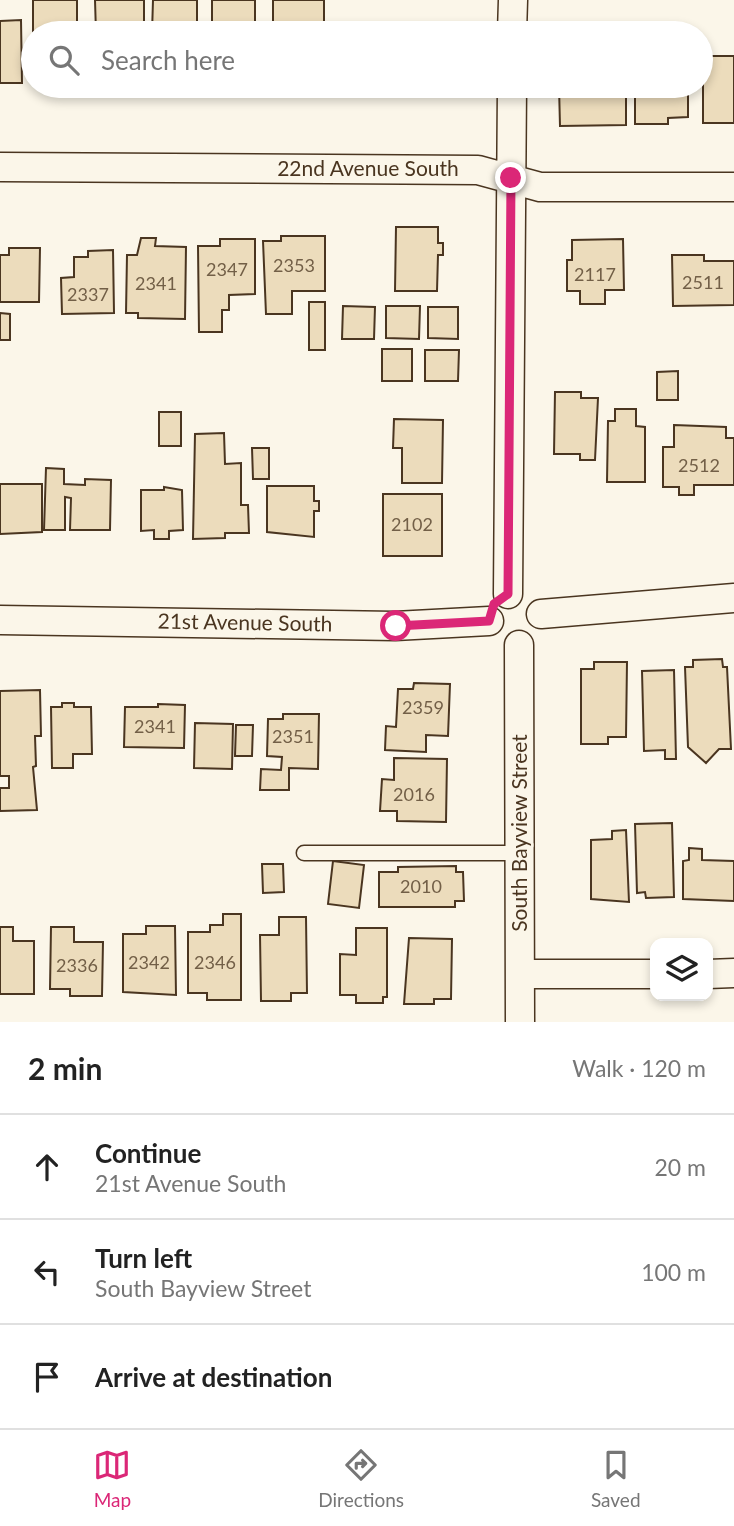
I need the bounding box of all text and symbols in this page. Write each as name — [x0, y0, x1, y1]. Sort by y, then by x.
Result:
search box — [21, 21, 713, 98]
icon: search — [45, 41, 83, 79]
text: Search here — [101, 44, 235, 76]
street label: 22nd Avenue South — [277, 155, 459, 180]
route end — [495, 162, 526, 193]
house number: 2353 — [273, 254, 315, 276]
house number: 2347 — [206, 258, 248, 280]
house number: 2117 — [574, 263, 616, 285]
house number: 2511 — [682, 271, 724, 293]
house number: 2341 — [135, 272, 177, 294]
house number: 2337 — [67, 283, 109, 305]
house number: 2512 — [678, 454, 720, 476]
house number: 2102 — [391, 513, 433, 535]
street label: 21st Avenue South — [157, 607, 333, 636]
route start — [380, 610, 411, 641]
house number: 2359 — [402, 696, 444, 718]
house number: 2341 — [134, 715, 176, 737]
house number: 2351 — [272, 725, 314, 747]
street label: South Bayview Street — [506, 734, 531, 932]
house number: 2016 — [393, 783, 435, 805]
house number: 2010 — [400, 875, 442, 897]
map controls — [650, 938, 713, 1001]
button: layers — [650, 938, 713, 1001]
house number: 2342 — [128, 951, 170, 973]
house number: 2346 — [194, 951, 236, 973]
house number: 2336 — [56, 954, 98, 976]
text: 2 min — [28, 1050, 102, 1086]
text: Walk · 120 m — [572, 1054, 706, 1082]
text: Continue — [95, 1137, 201, 1169]
icon: ahead — [28, 1148, 66, 1186]
text: 20 m — [655, 1153, 706, 1181]
text: 21st Avenue South — [95, 1169, 286, 1197]
text: Turn left — [95, 1242, 192, 1274]
icon: left — [28, 1253, 66, 1291]
text: 100 m — [641, 1258, 706, 1286]
text: South Bayview Street — [95, 1274, 311, 1302]
icon: arrive — [28, 1358, 66, 1396]
text: Arrive at destination — [95, 1361, 332, 1393]
tab: Map — [93, 1446, 131, 1511]
tab: Directions — [318, 1446, 404, 1511]
tab: Saved — [591, 1446, 641, 1511]

